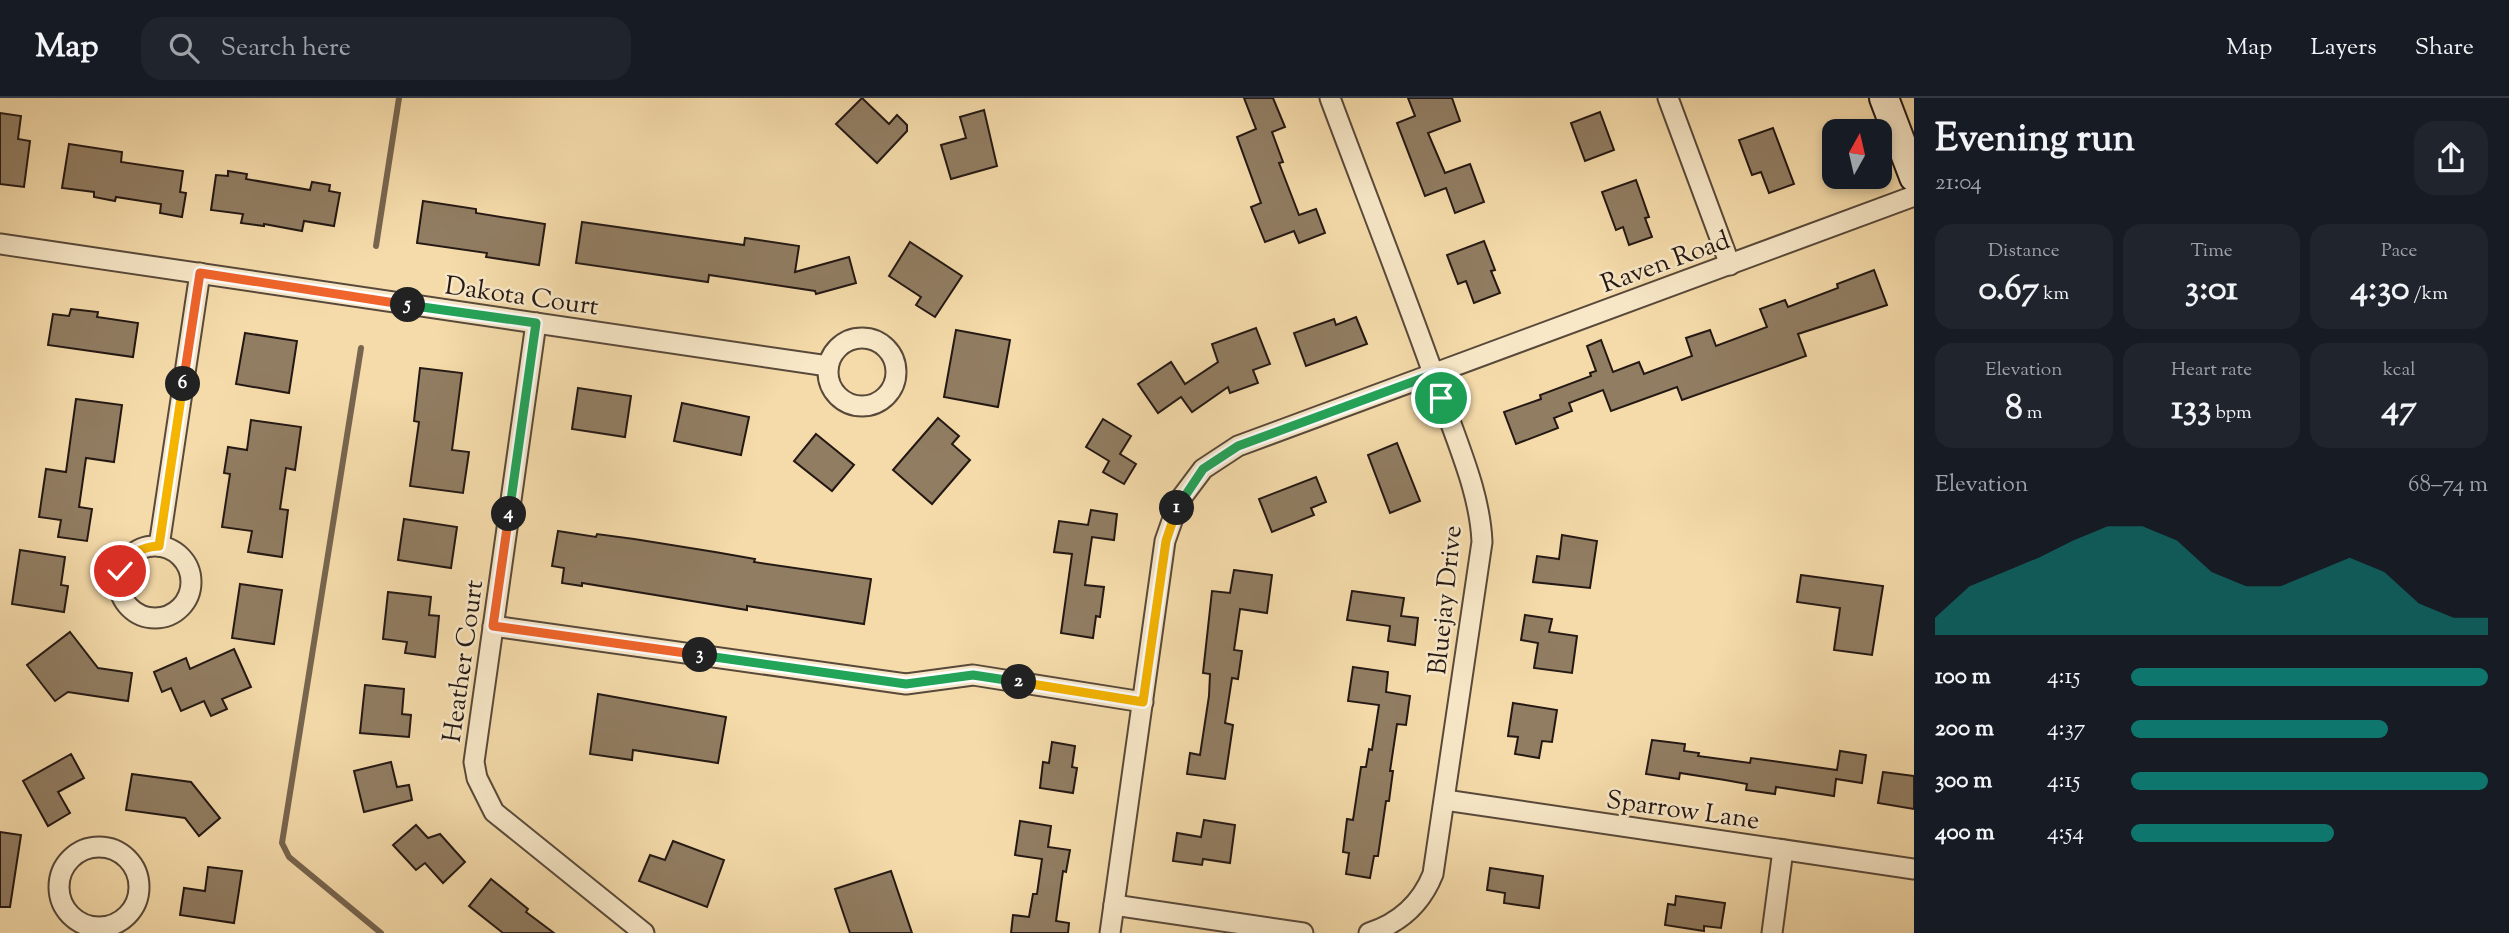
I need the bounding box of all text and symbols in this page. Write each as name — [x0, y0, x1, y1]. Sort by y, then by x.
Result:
search box — [141, 17, 631, 80]
text: Map — [35, 24, 99, 72]
icon: search — [165, 29, 203, 67]
text: Search here — [221, 30, 351, 67]
text: Map — [2226, 31, 2272, 65]
text: Layers — [2310, 31, 2377, 65]
text: Share — [2415, 31, 2474, 65]
text: Evening run — [1935, 114, 2135, 168]
north arrow — [1822, 119, 1892, 189]
map controls — [1822, 119, 1892, 189]
button: share — [2414, 121, 2488, 195]
text: 21:04 — [1935, 167, 1982, 200]
street label: Raven Road — [1596, 223, 1736, 304]
text: Distance — [1988, 238, 2060, 265]
text: Time — [2190, 238, 2233, 265]
text: Pace — [2381, 238, 2417, 265]
text: 0.67 — [1978, 265, 2039, 316]
text: 3:01 — [2185, 265, 2238, 316]
text: 4:30 — [2350, 265, 2410, 316]
street label: Dakota Court — [442, 268, 601, 327]
text: km — [2039, 281, 2069, 308]
text: /km — [2410, 281, 2448, 308]
pin: 5 — [390, 288, 426, 322]
text: 5 — [404, 291, 411, 318]
text: Elevation — [1985, 357, 2062, 384]
text: Heart rate — [2171, 357, 2252, 384]
text: kcal — [2383, 357, 2415, 384]
pin: 6 — [166, 366, 200, 402]
pin — [1411, 368, 1471, 428]
text: 6 — [178, 370, 187, 397]
icon: arrive — [1422, 379, 1460, 417]
text: 8 — [2005, 384, 2023, 435]
text: 133 — [2171, 384, 2211, 435]
text: 47 — [2382, 384, 2417, 435]
text: m — [2023, 400, 2042, 427]
text: bpm — [2211, 400, 2252, 427]
text: Elevation — [1935, 469, 2028, 502]
text: 68–74 m — [2408, 469, 2488, 502]
pin: 1 — [1160, 490, 1194, 526]
text: 1 — [1173, 494, 1180, 521]
pin: 4 — [491, 496, 526, 532]
text: 4 — [504, 500, 513, 527]
street label: Bluejay Drive — [1420, 524, 1473, 677]
pin — [90, 541, 150, 601]
icon: check — [101, 552, 139, 590]
street label: Heather Court — [435, 578, 494, 745]
pin: 3 — [682, 638, 718, 672]
text: 3 — [696, 641, 703, 668]
text: 100 m — [1935, 661, 1991, 694]
text: 4:15 — [2047, 661, 2080, 694]
pin: 2 — [1002, 664, 1036, 700]
text: 2 — [1014, 668, 1023, 695]
text: 200 m — [1935, 713, 1994, 746]
text: 4:37 — [2047, 713, 2085, 746]
text: 300 m — [1935, 765, 1992, 798]
text: 4:15 — [2047, 765, 2080, 798]
street label: Sparrow Lane — [1604, 782, 1762, 841]
text: 400 m — [1935, 817, 1995, 850]
text: 4:54 — [2047, 817, 2084, 850]

